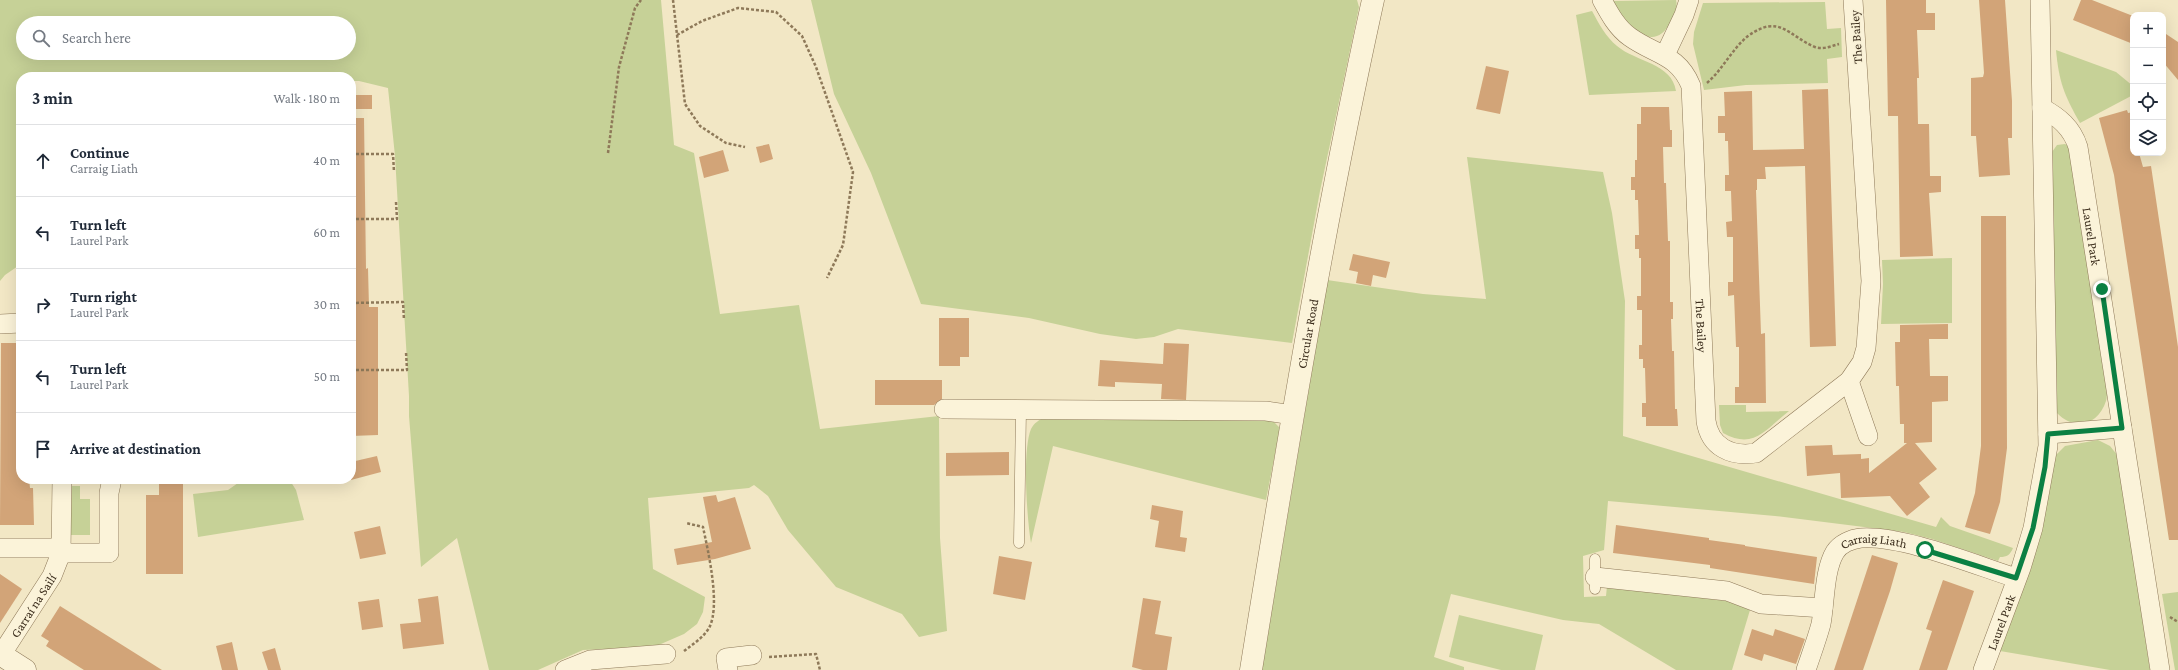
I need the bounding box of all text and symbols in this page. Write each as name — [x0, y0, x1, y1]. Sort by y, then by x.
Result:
street label: The Bailey — [1847, 9, 1865, 64]
map controls — [2130, 12, 2166, 156]
button: + — [2130, 12, 2166, 48]
search box — [16, 16, 356, 60]
icon: search — [30, 27, 52, 49]
text: Search here — [62, 30, 131, 46]
button: − — [2130, 48, 2166, 84]
button: locate — [2130, 84, 2166, 120]
text: 3 min — [32, 89, 73, 108]
text: Walk · 180 m — [273, 91, 340, 106]
button: layers — [2130, 120, 2166, 156]
text: Continue — [70, 145, 129, 161]
icon: ahead — [32, 150, 54, 172]
text: 40 m — [313, 153, 340, 168]
text: Carraig Liath — [70, 161, 138, 176]
street label: Laurel Park — [2080, 206, 2104, 267]
text: Turn left — [70, 217, 126, 233]
icon: left — [32, 222, 54, 244]
text: 60 m — [313, 225, 340, 240]
text: Laurel Park — [70, 233, 128, 248]
route end — [2093, 280, 2111, 298]
text: Turn right — [70, 289, 137, 305]
icon: right — [32, 294, 54, 316]
text: 30 m — [314, 297, 340, 312]
street label: Circular Road — [1294, 297, 1321, 370]
street label: The Bailey — [1693, 298, 1710, 354]
text: Laurel Park — [70, 305, 128, 320]
text: Turn left — [70, 361, 126, 377]
icon: left — [32, 366, 54, 388]
text: 50 m — [314, 369, 340, 384]
text: Laurel Park — [70, 377, 128, 392]
icon: arrive — [32, 438, 54, 460]
text: Arrive at destination — [70, 441, 201, 457]
street label: Carraig Liath — [1837, 530, 1908, 552]
route start — [1916, 541, 1934, 559]
street label: Garraí na Sailí — [7, 570, 59, 640]
street label: Laurel Park — [1984, 591, 2018, 652]

